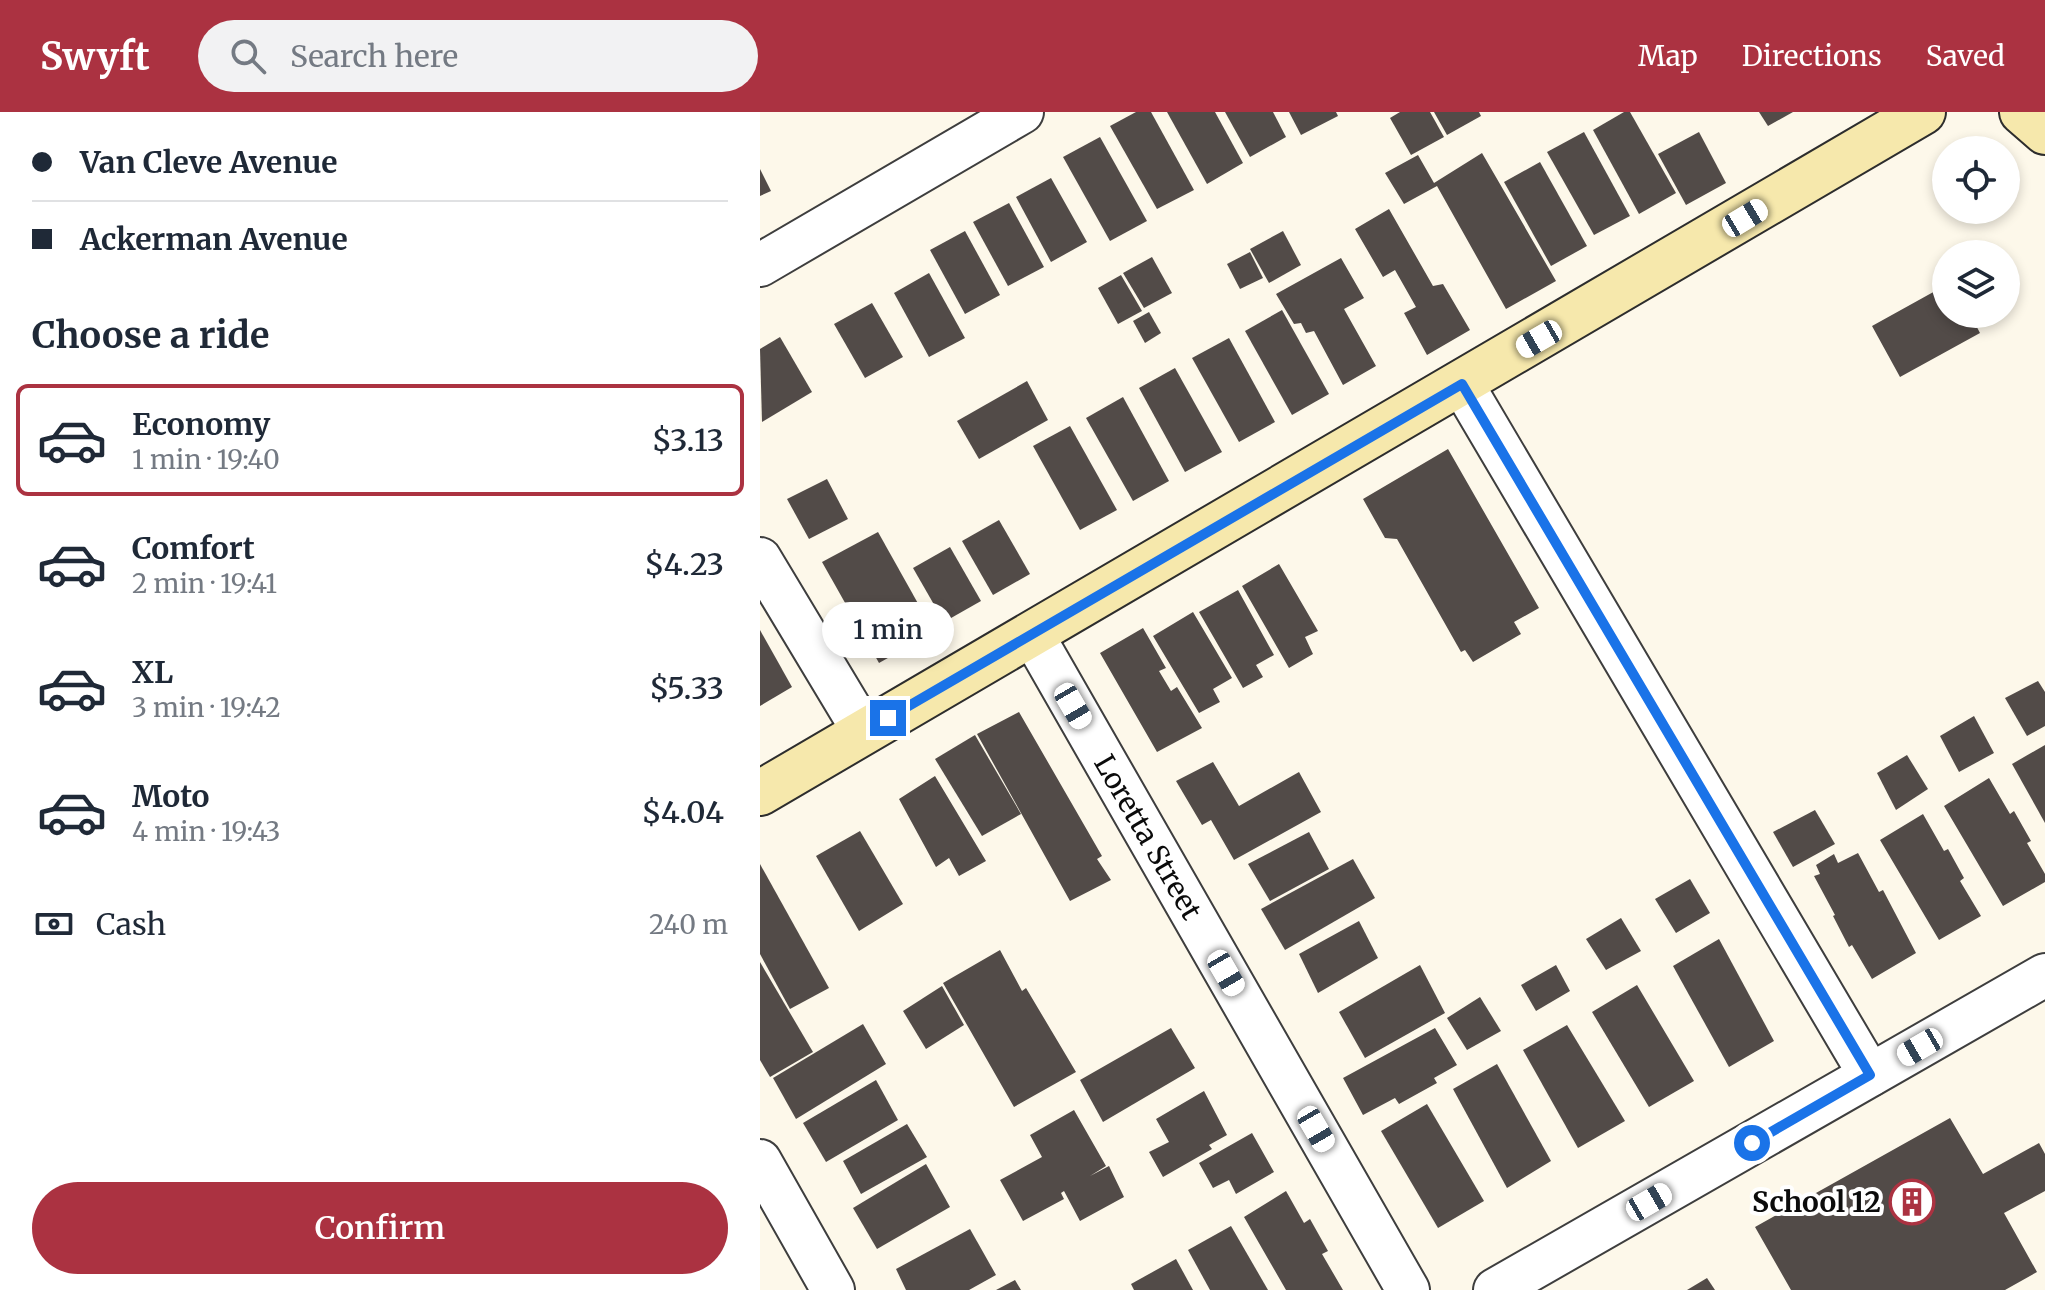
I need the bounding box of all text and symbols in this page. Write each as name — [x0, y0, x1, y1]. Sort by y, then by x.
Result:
search box — [198, 20, 758, 92]
text: Swyft — [40, 33, 150, 80]
icon: search — [226, 34, 270, 78]
text: Search here — [290, 37, 458, 75]
text: Map — [1638, 38, 1698, 74]
text: Directions — [1742, 38, 1882, 74]
text: Saved — [1926, 38, 2005, 74]
map controls — [1932, 136, 2020, 328]
button: locate — [1932, 136, 2020, 224]
text: Van Cleve Avenue — [80, 143, 337, 181]
car — [1718, 195, 1772, 241]
text: Ackerman Avenue — [80, 220, 348, 258]
button: layers — [1932, 240, 2020, 328]
text: Choose a ride — [32, 313, 269, 358]
car — [1512, 317, 1566, 361]
icon: car — [36, 404, 108, 476]
text: Economy — [132, 405, 270, 443]
text: $3.13 — [652, 421, 724, 459]
text: 1 min · 19:40 — [132, 443, 280, 476]
icon: car — [36, 528, 108, 600]
text: Comfort — [132, 529, 255, 567]
text: $4.23 — [644, 545, 724, 583]
text: 2 min · 19:41 — [132, 567, 277, 600]
callout: 1 min — [822, 602, 954, 658]
text: 1 min — [853, 613, 923, 646]
icon: car — [36, 652, 108, 724]
text: XL — [132, 653, 173, 691]
text: $5.33 — [649, 669, 724, 707]
car — [1051, 679, 1095, 733]
text: 3 min · 19:42 — [132, 691, 281, 724]
route end — [870, 700, 906, 736]
street label: Loretta Street — [1086, 748, 1210, 926]
icon: car — [36, 776, 108, 848]
text: Moto — [132, 777, 210, 815]
text: $4.04 — [642, 793, 724, 831]
text: 4 min · 19:43 — [132, 815, 280, 848]
icon: cash — [32, 902, 76, 946]
text: Cash — [96, 905, 166, 943]
text: 240 m — [649, 908, 728, 941]
car — [1204, 946, 1248, 1000]
car — [1893, 1025, 1947, 1069]
car — [1294, 1102, 1338, 1156]
route start — [1734, 1125, 1770, 1161]
building icon: School 12 — [1888, 1178, 1936, 1226]
car — [1622, 1180, 1676, 1224]
button: Confirm — [32, 1182, 728, 1274]
place label: School 12 — [1752, 1184, 1881, 1220]

